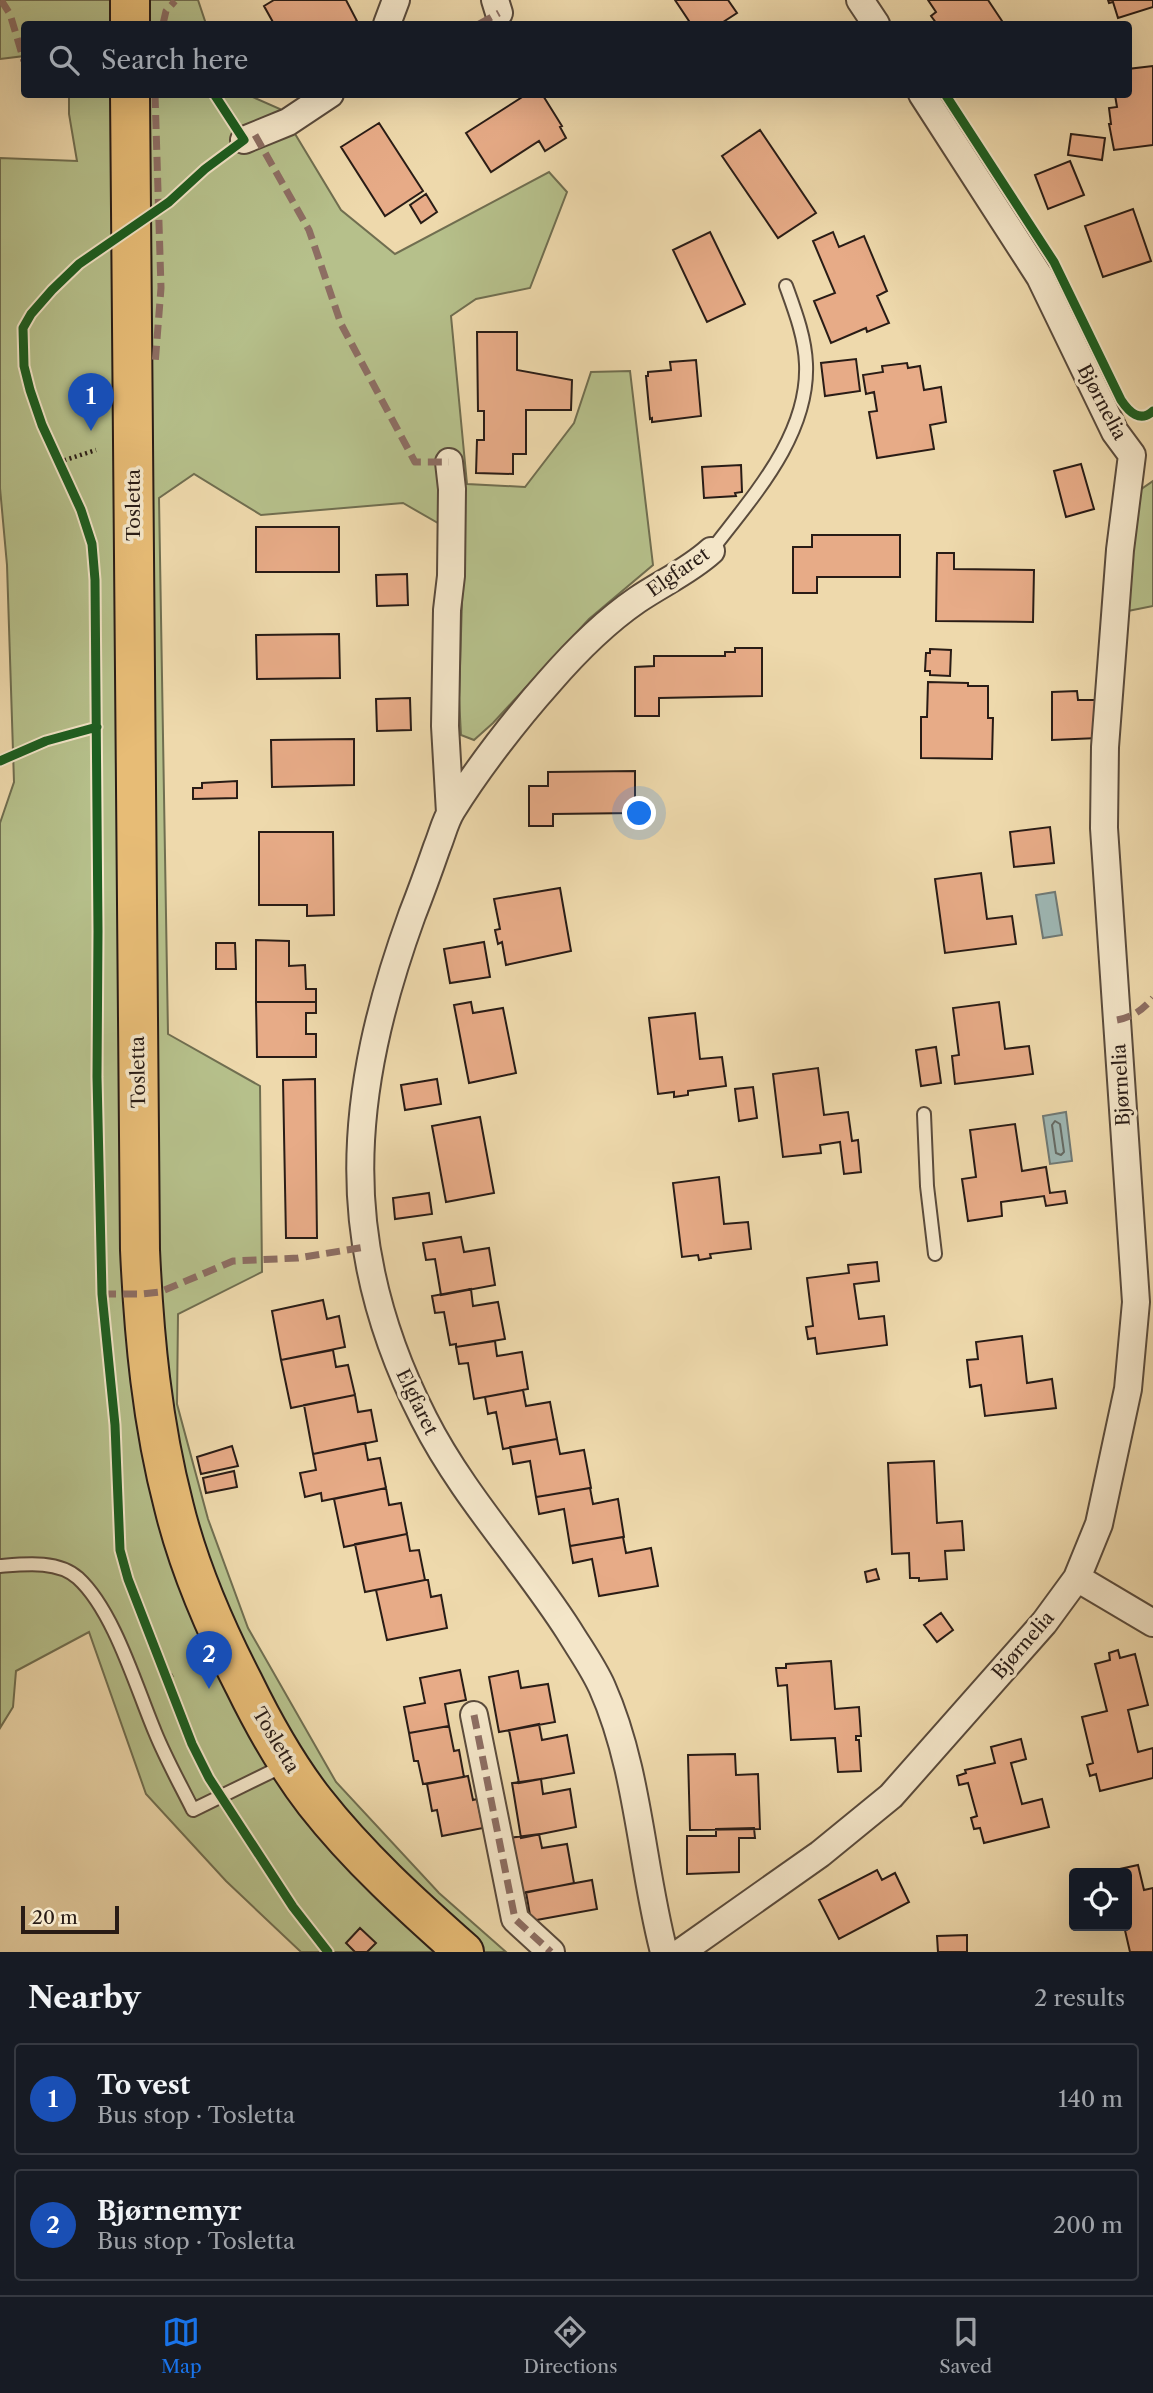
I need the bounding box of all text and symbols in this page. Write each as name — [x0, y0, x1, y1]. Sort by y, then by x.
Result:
search box — [21, 21, 1132, 98]
icon: search — [45, 41, 83, 79]
text: Search here — [101, 44, 248, 76]
street label: Bjørnelia — [1072, 360, 1132, 444]
pin: 1 — [68, 373, 114, 431]
street label: Tosletta — [122, 469, 145, 541]
street label: Elgfaret — [642, 542, 714, 602]
your location — [622, 796, 656, 830]
street label: Tosletta — [126, 1036, 150, 1108]
street label: Bjørnelia — [1107, 1043, 1135, 1127]
street label: Elgfaret — [391, 1365, 443, 1439]
street label: Bjørnelia — [987, 1606, 1059, 1684]
pin: 2 — [186, 1631, 232, 1689]
street label: Tosletta — [248, 1703, 304, 1777]
map controls — [1069, 1868, 1132, 1931]
button: locate — [1069, 1868, 1132, 1931]
scale bar — [21, 1903, 119, 1935]
text: 20 m — [32, 1906, 78, 1929]
text: Nearby — [28, 1979, 141, 2016]
text: 2 results — [1034, 1984, 1125, 2012]
text: To vest — [97, 2069, 190, 2101]
text: 1 — [48, 2085, 58, 2113]
text: 140 m — [1058, 2085, 1123, 2113]
text: Bus stop · Tosletta — [97, 2101, 295, 2129]
text: Bjørnemyr — [97, 2195, 242, 2227]
text: 2 — [46, 2211, 60, 2239]
text: 200 m — [1053, 2211, 1123, 2239]
text: Bus stop · Tosletta — [97, 2227, 295, 2255]
tab: Map — [161, 2313, 202, 2378]
tab: Directions — [524, 2313, 617, 2378]
tab: Saved — [939, 2313, 992, 2378]

